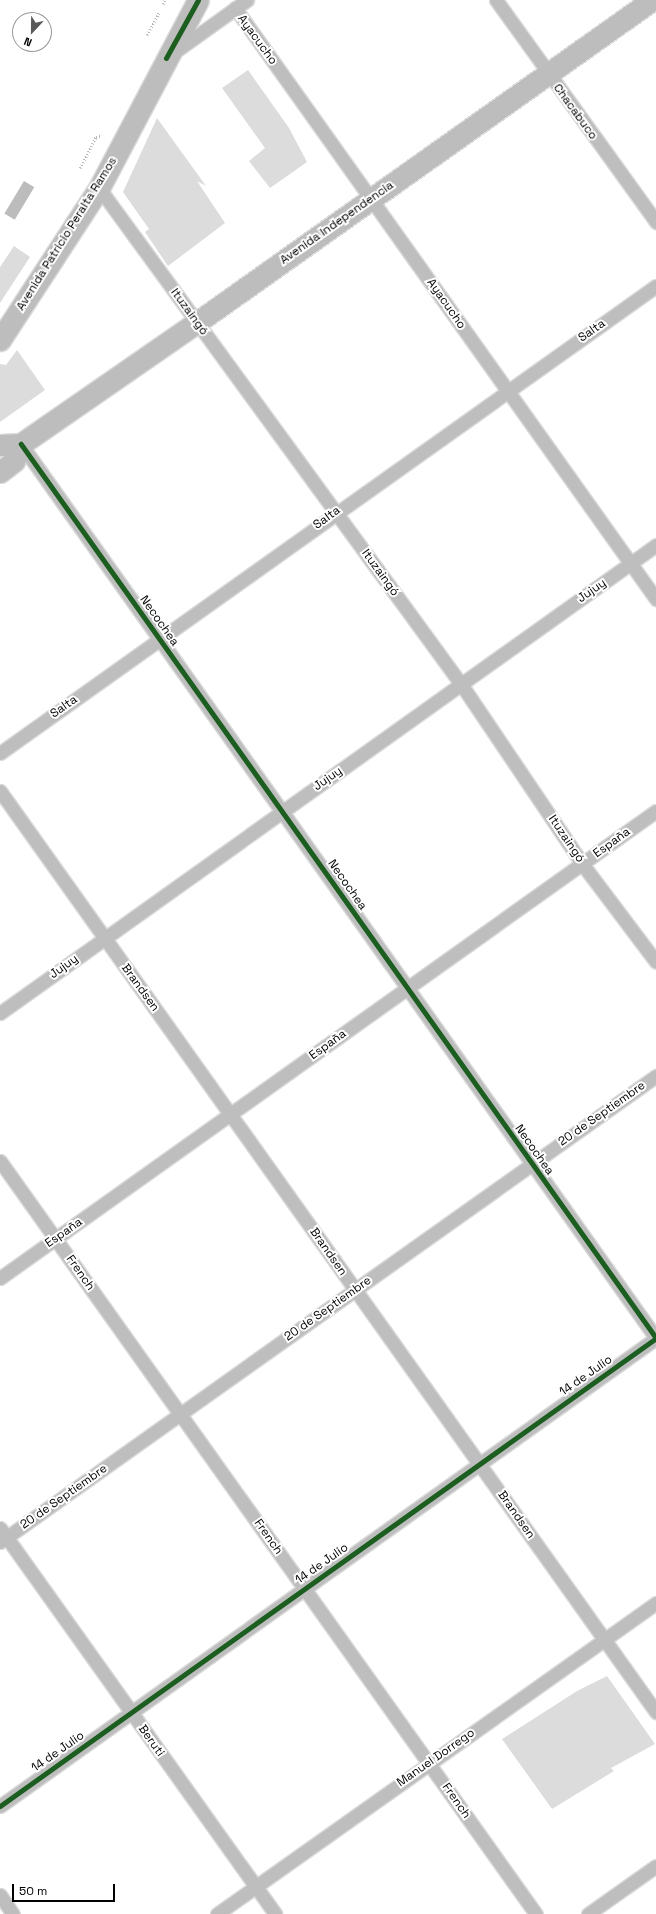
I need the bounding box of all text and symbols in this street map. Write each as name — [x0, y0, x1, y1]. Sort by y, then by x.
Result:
north arrow — [12, 12, 52, 52]
street label: Ayacucho — [234, 12, 280, 68]
text: N — [22, 34, 34, 50]
street label: Chacabuco — [550, 81, 600, 143]
street label: Avenida Patricio Peralta Ramos — [14, 155, 120, 313]
street label: Avenida Independencia — [277, 178, 397, 268]
street label: Ayacucho — [423, 276, 469, 332]
street label: Ituzaingó — [167, 286, 211, 338]
street label: Salta — [576, 317, 608, 345]
street label: Salta — [311, 503, 343, 533]
street label: Ituzaingó — [358, 547, 402, 599]
street label: Jujuy — [575, 576, 609, 606]
street label: Necochea — [136, 593, 182, 649]
street label: Salta — [48, 693, 80, 721]
street label: Jujuy — [311, 764, 345, 794]
street label: Ituzaingó — [545, 812, 587, 866]
street label: España — [591, 825, 633, 861]
street label: Necochea — [324, 857, 370, 913]
street label: Jujuy — [47, 952, 81, 982]
street label: Brandsen — [118, 962, 162, 1014]
street label: España — [307, 1027, 349, 1063]
street label: 20 de Septiembre — [556, 1079, 648, 1149]
street label: Necochea — [511, 1122, 557, 1178]
street label: España — [43, 1215, 85, 1251]
street label: Brandsen — [306, 1225, 350, 1279]
street label: French — [63, 1253, 97, 1293]
street label: 20 de Septiembre — [282, 1274, 374, 1344]
street label: 14 de Julio — [557, 1353, 615, 1399]
street label: 20 de Septiembre — [18, 1462, 110, 1532]
street label: Brandsen — [494, 1488, 538, 1542]
street label: French — [251, 1517, 285, 1557]
street label: 14 de Julio — [293, 1541, 351, 1587]
street label: Beruti — [135, 1722, 167, 1760]
street label: Manuel Dorrego — [394, 1726, 478, 1790]
street label: 14 de Julio — [29, 1729, 87, 1775]
street label: French — [439, 1781, 473, 1821]
scale bar — [14, 1876, 117, 1902]
text: 50 m — [19, 1883, 47, 1899]

